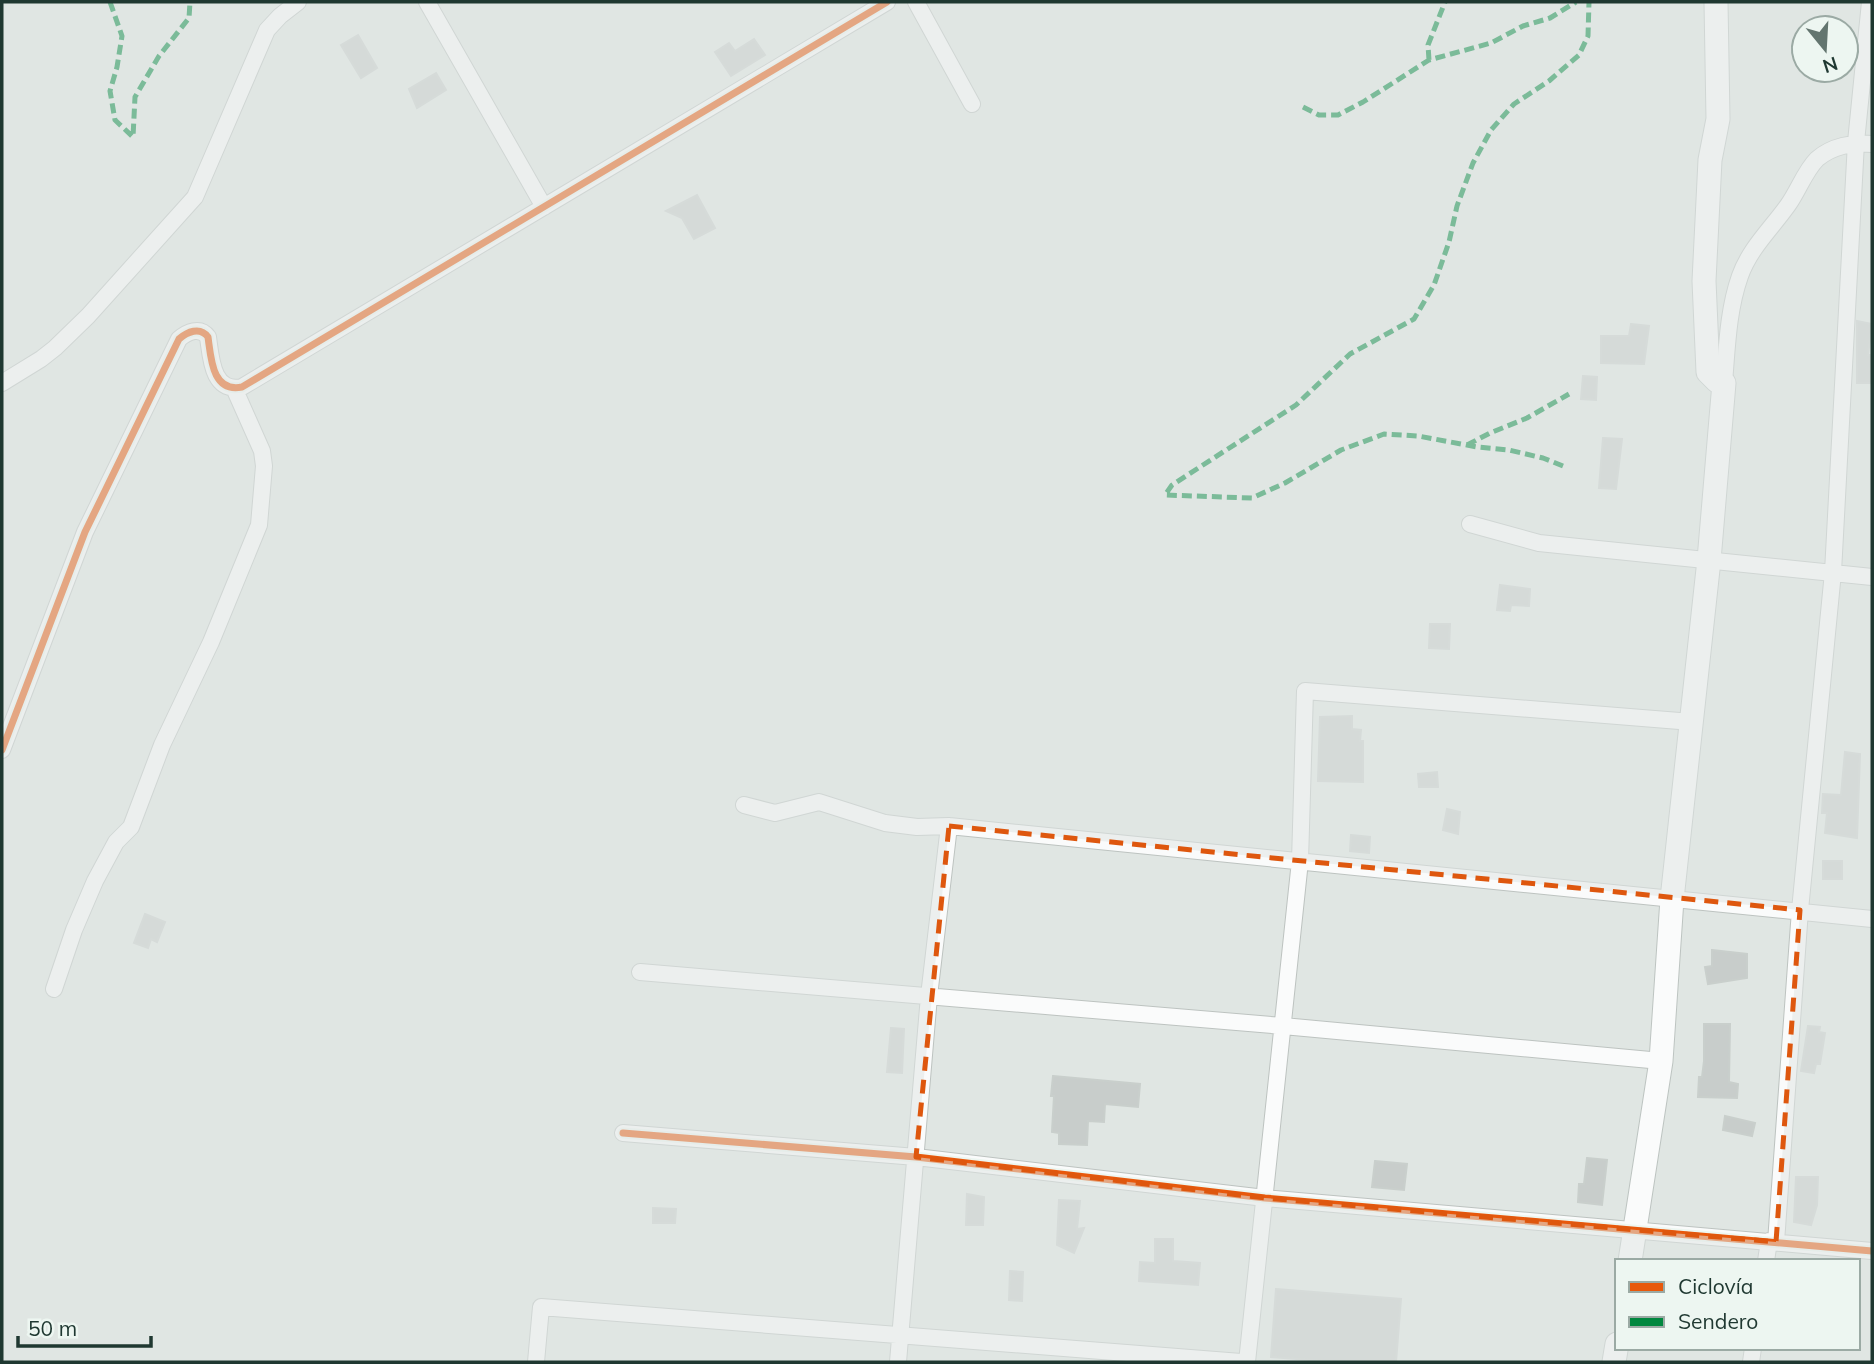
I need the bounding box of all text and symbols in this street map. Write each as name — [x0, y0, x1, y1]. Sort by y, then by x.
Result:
north arrow — [1790, 14, 1860, 84]
text: N — [1820, 52, 1841, 79]
legend — [1615, 1259, 1860, 1350]
text: Ciclovía — [1678, 1273, 1753, 1299]
scale bar — [18, 1304, 150, 1348]
text: Sendero — [1678, 1308, 1758, 1334]
text: 50 m — [28, 1315, 77, 1341]

